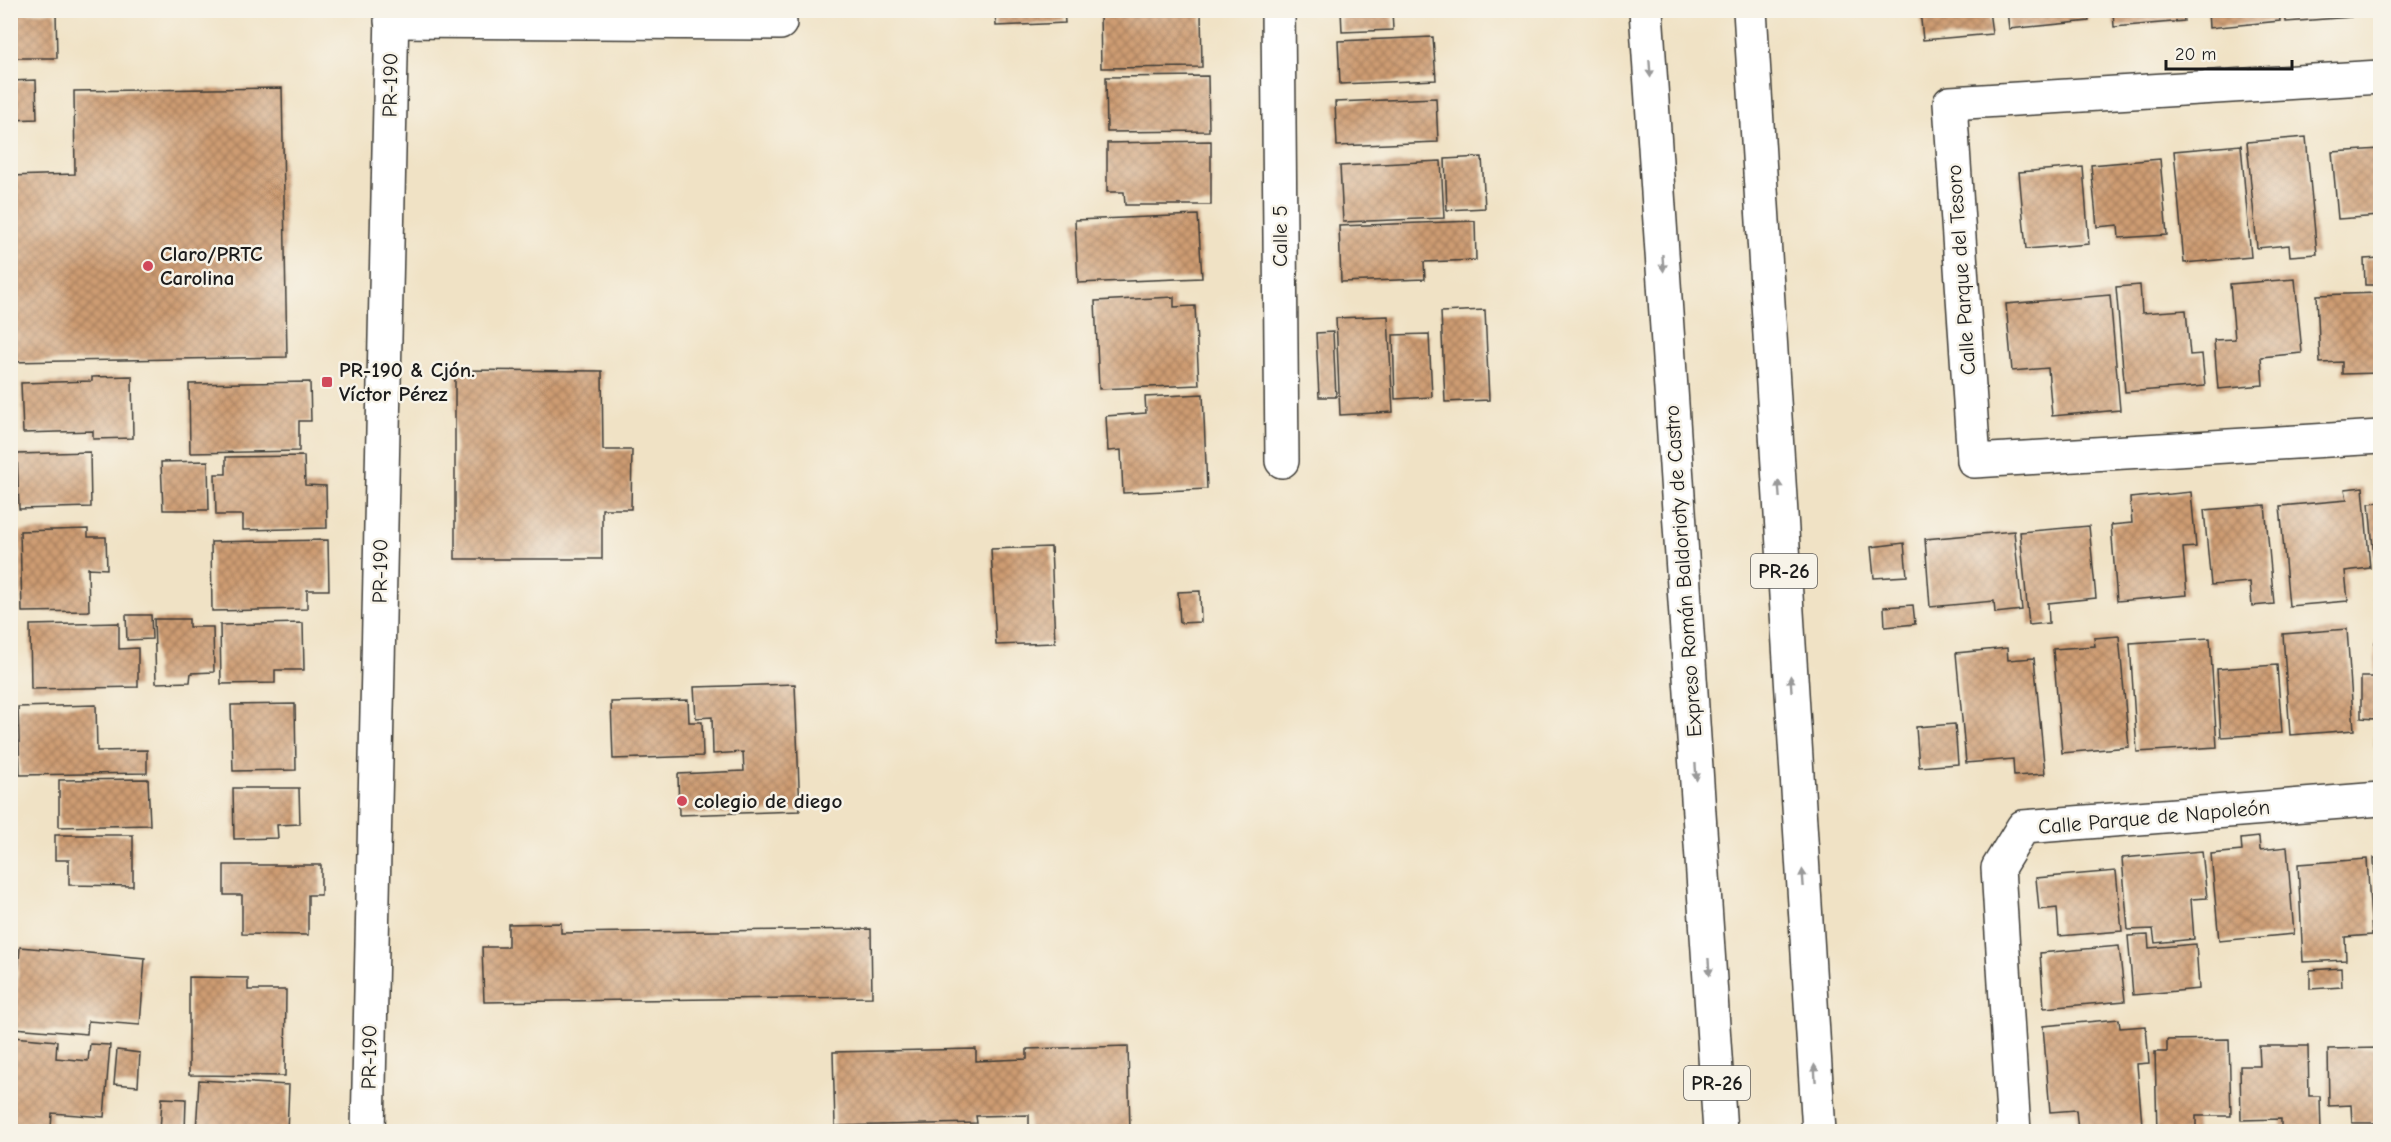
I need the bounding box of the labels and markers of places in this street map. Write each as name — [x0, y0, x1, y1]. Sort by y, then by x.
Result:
place label: Claro/PRTC Carolina — [160, 242, 263, 290]
marker: Claro/PRTC Carolina — [141, 259, 155, 273]
place label: PR-190 & Cjón. Víctor Pérez — [339, 358, 475, 406]
marker: PR-190 & Cjón. Víctor Pérez — [320, 375, 334, 389]
place label: colegio de diego — [694, 789, 843, 813]
marker: colegio de diego — [675, 794, 689, 808]

